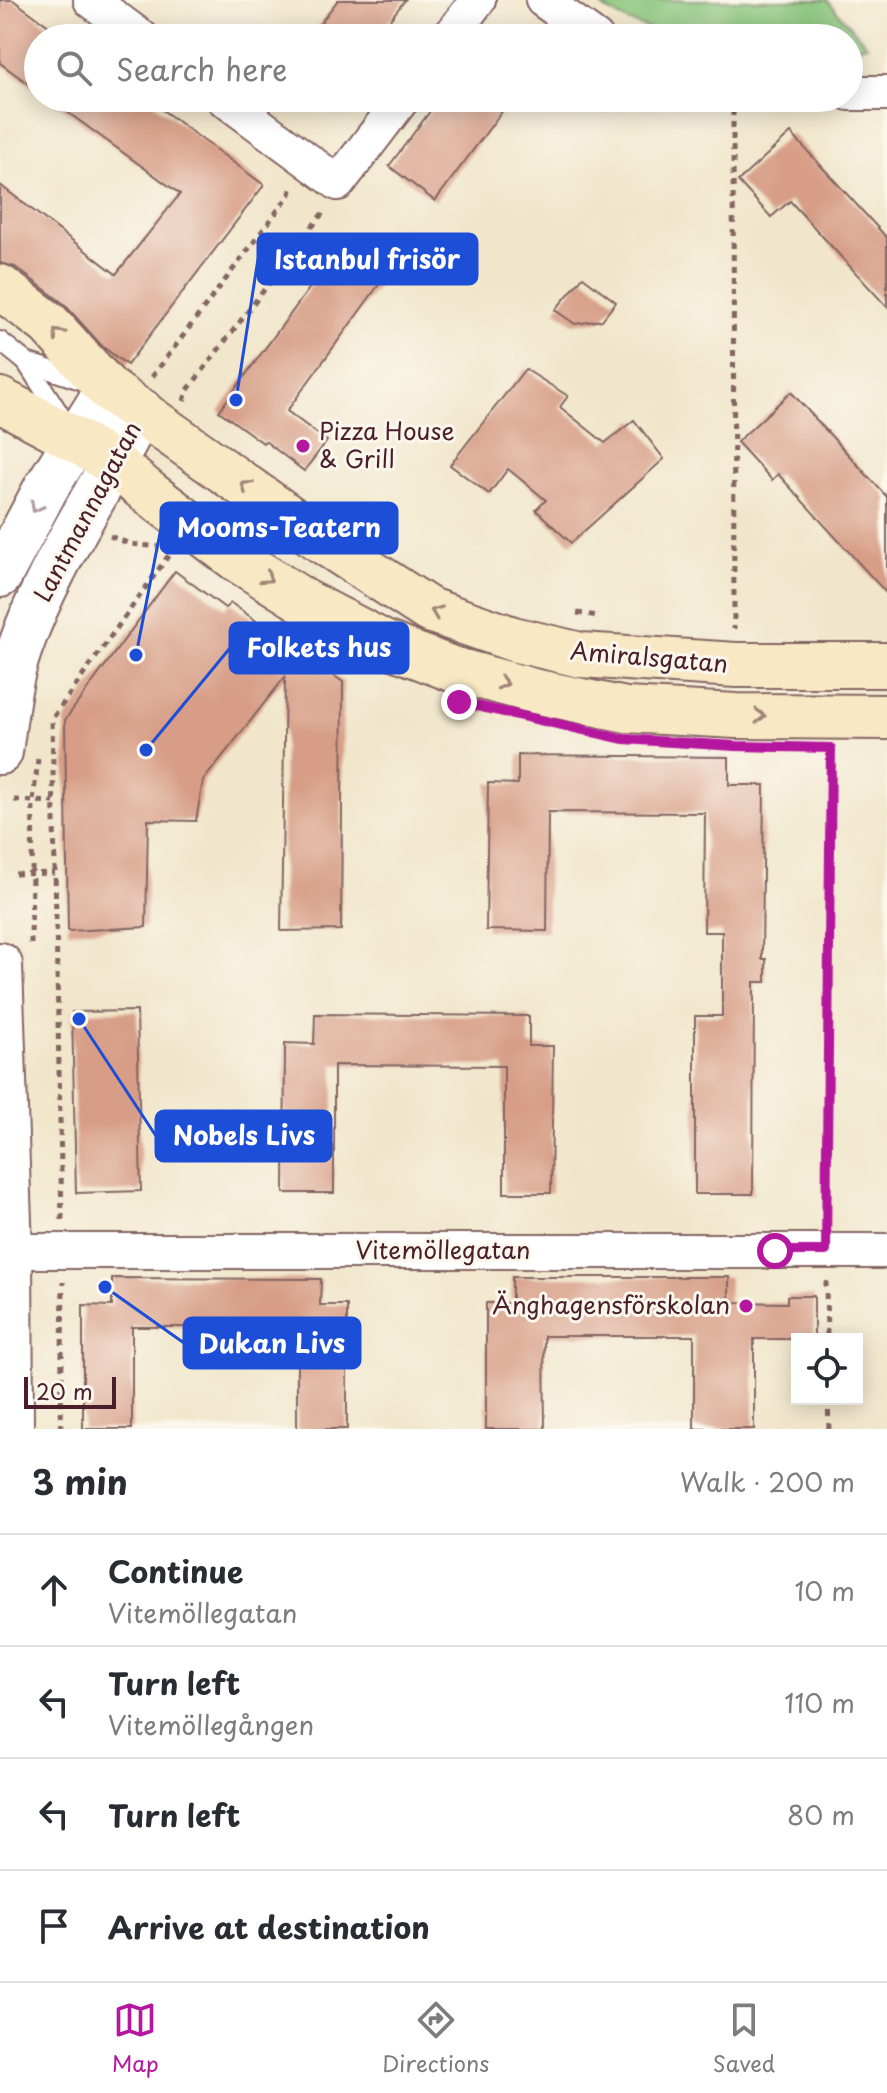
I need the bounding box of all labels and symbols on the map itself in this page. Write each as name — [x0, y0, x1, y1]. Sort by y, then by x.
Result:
callout: Istanbul frisör — [258, 234, 477, 284]
text: Istanbul frisör — [274, 239, 461, 278]
one-way arrow — [52, 329, 67, 343]
place label: Pizza House & Grill — [319, 412, 455, 476]
street label: Lantmannagatan — [23, 414, 149, 608]
marker: Pizza House & Grill — [294, 437, 312, 455]
one-way arrow — [240, 482, 254, 496]
one-way arrow — [31, 498, 46, 513]
callout: Mooms-Teatern — [161, 503, 397, 553]
text: Mooms-Teatern — [177, 507, 381, 546]
one-way arrow — [258, 568, 272, 583]
one-way arrow — [430, 605, 444, 622]
callout: Folkets hus — [230, 623, 408, 673]
text: Folkets hus — [246, 627, 392, 666]
street label: Amiralsgatan — [569, 631, 729, 681]
one-way arrow — [495, 673, 509, 690]
route end — [441, 684, 477, 720]
one-way arrow — [754, 707, 767, 725]
callout: Nobels Livs — [156, 1111, 331, 1161]
text: Nobels Livs — [173, 1115, 315, 1154]
street label: Vitemöllegatan — [356, 1231, 530, 1267]
route start — [757, 1233, 793, 1269]
place label: Änghagensförskolan — [492, 1286, 730, 1322]
marker: Änghagensförskolan — [737, 1297, 755, 1315]
callout: Dukan Livs — [184, 1318, 360, 1368]
text: Dukan Livs — [199, 1323, 345, 1362]
scale bar — [24, 1373, 116, 1409]

